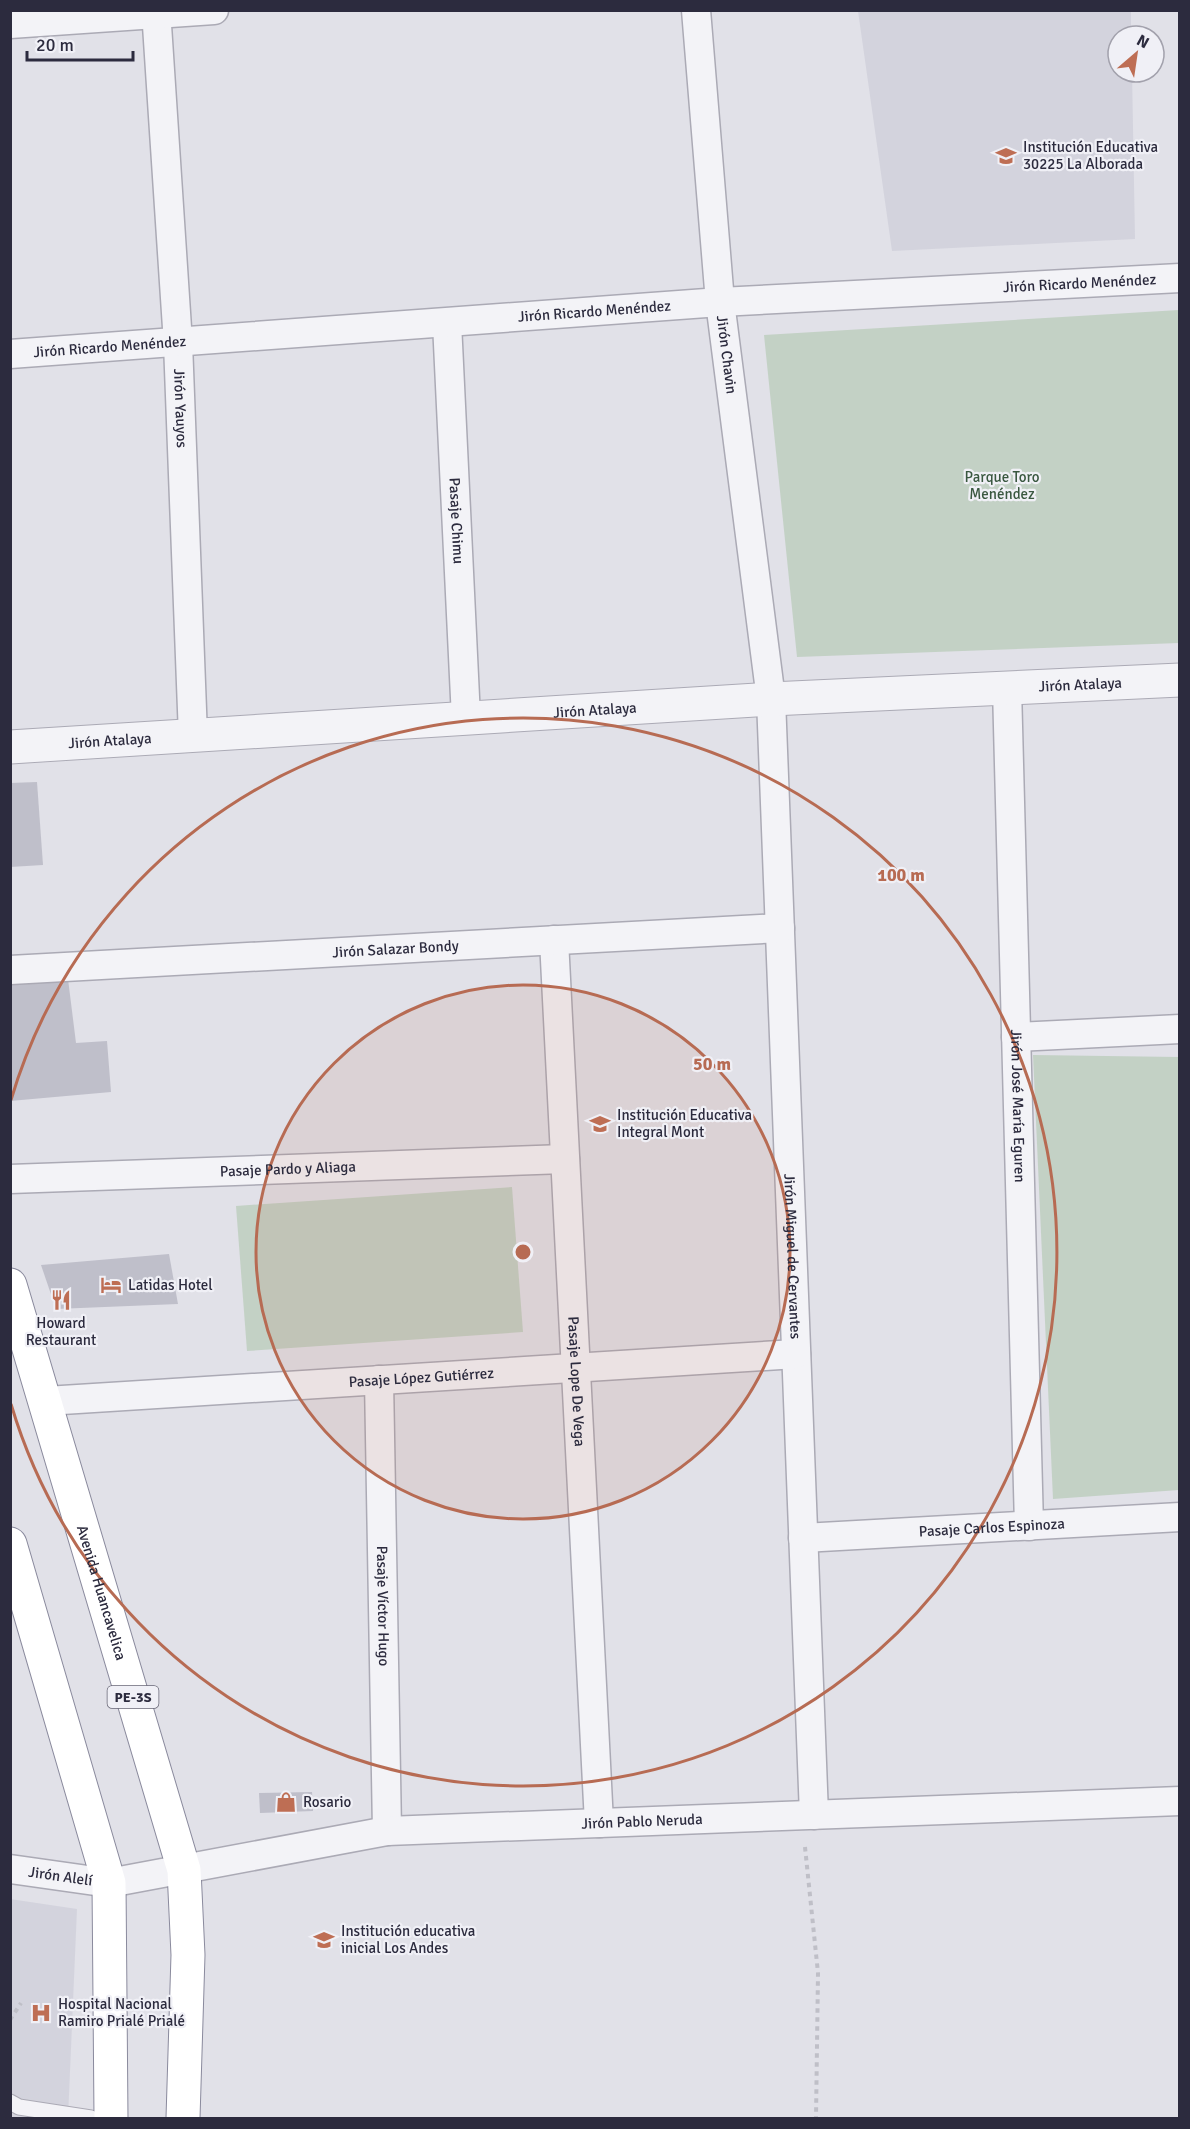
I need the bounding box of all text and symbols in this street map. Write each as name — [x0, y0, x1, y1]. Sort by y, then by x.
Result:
scale bar — [27, 24, 134, 62]
north arrow — [1106, 24, 1166, 84]
text: N — [1133, 30, 1153, 53]
text: 20 m — [36, 34, 74, 56]
place label: Institución Educativa 30225 La Alborada — [1023, 138, 1158, 173]
school or university icon: Institución Educativa 30225 La Alborada — [994, 144, 1018, 168]
street label: Jirón Ricardo Menéndez — [1003, 270, 1157, 296]
street label: Jirón Ricardo Menéndez — [517, 297, 672, 326]
street label: Jirón Chavin — [713, 314, 741, 395]
street label: Jirón Ricardo Menéndez — [33, 332, 187, 361]
street label: Jirón Yauyos — [170, 368, 191, 449]
park label: Parque Toro Menéndez — [964, 468, 1040, 503]
street label: Pasaje Chimu — [445, 477, 468, 564]
street label: Jirón Atalaya — [1038, 674, 1122, 696]
street label: Jirón Atalaya — [553, 699, 637, 722]
street label: Jirón Atalaya — [68, 729, 152, 752]
text: 100 m — [877, 864, 925, 886]
street label: Jirón Salazar Bondy — [332, 937, 459, 961]
street label: Jirón José María Eguren — [1007, 1029, 1029, 1183]
text: 50 m — [693, 1053, 731, 1075]
place label: Institución Educativa Integral Mont — [617, 1106, 752, 1141]
school or university icon: Institución Educativa Integral Mont — [588, 1112, 612, 1136]
street label: Pasaje Pardo y Aliaga — [219, 1158, 356, 1180]
street label: Jirón Miguel de Cervantes — [780, 1173, 805, 1340]
centre of rings — [513, 1242, 533, 1262]
hotel icon: Latidas Hotel — [99, 1273, 123, 1297]
place label: Latidas Hotel — [128, 1276, 213, 1294]
restaurant icon: Howard Restaurant — [49, 1288, 73, 1312]
place label: Howard Restaurant — [26, 1314, 96, 1349]
street label: Pasaje Lope De Vega — [564, 1316, 589, 1447]
street label: Pasaje López Gutiérrez — [348, 1364, 495, 1391]
street label: Pasaje Carlos Espinoza — [918, 1514, 1065, 1541]
street label: Avenida Huancavelica — [73, 1523, 130, 1662]
street label: Pasaje Víctor Hugo — [373, 1545, 393, 1667]
road number: PE-3S — [108, 1686, 158, 1708]
shop icon: Rosario — [274, 1790, 298, 1814]
place label: Rosario — [303, 1793, 352, 1811]
street label: Jirón Pablo Neruda — [581, 1810, 703, 1833]
street label: Jirón Alelí — [27, 1863, 94, 1890]
place label: Institución educativa inicial Los Andes — [341, 1922, 475, 1957]
school or university icon: Institución educativa inicial Los Andes — [312, 1928, 336, 1952]
place label: Hospital Nacional Ramiro Prialé Prialé — [58, 1995, 185, 2030]
hospital icon: Hospital Nacional Ramiro Prialé Prialé — [29, 2001, 53, 2025]

